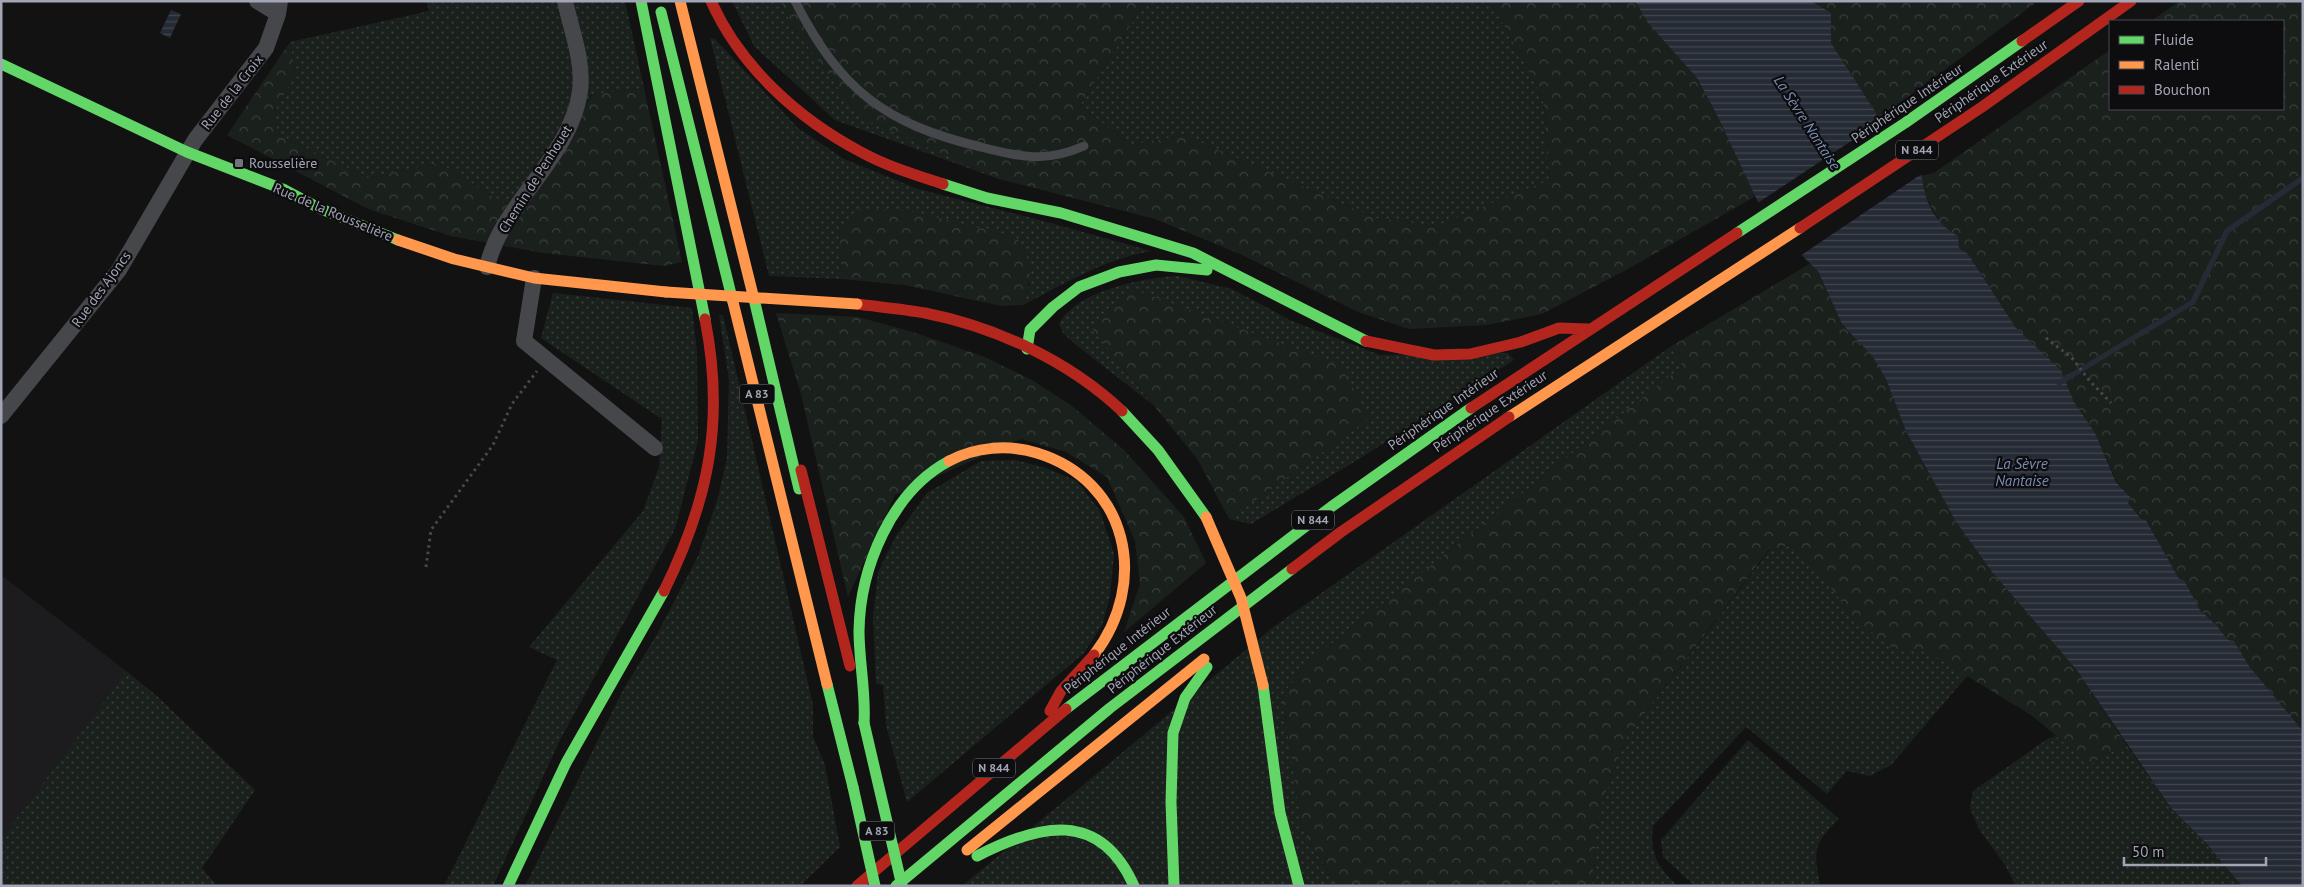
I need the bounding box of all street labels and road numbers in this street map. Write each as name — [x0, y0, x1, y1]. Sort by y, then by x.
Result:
street label: Périphérique Extérieur — [1931, 35, 2051, 127]
street label: Rue de la Croix — [197, 51, 267, 133]
street label: Périphérique Intérieur — [1848, 59, 1967, 147]
street label: Chemin de Penhouet — [494, 121, 576, 236]
road number: N 844 — [1896, 140, 1938, 160]
street label: Rue de la Rousselière — [270, 179, 396, 245]
street label: Rue des Ajoncs — [67, 247, 135, 331]
street label: Périphérique Intérieur — [1384, 364, 1502, 454]
street label: Périphérique Extérieur — [1429, 366, 1551, 456]
road number: A 83 — [740, 384, 774, 404]
road number: N 844 — [1292, 510, 1334, 530]
street label: Périphérique Extérieur — [1104, 600, 1221, 697]
street label: Périphérique Intérieur — [1060, 602, 1174, 697]
road number: N 844 — [973, 758, 1015, 778]
road number: A 83 — [860, 821, 894, 840]

